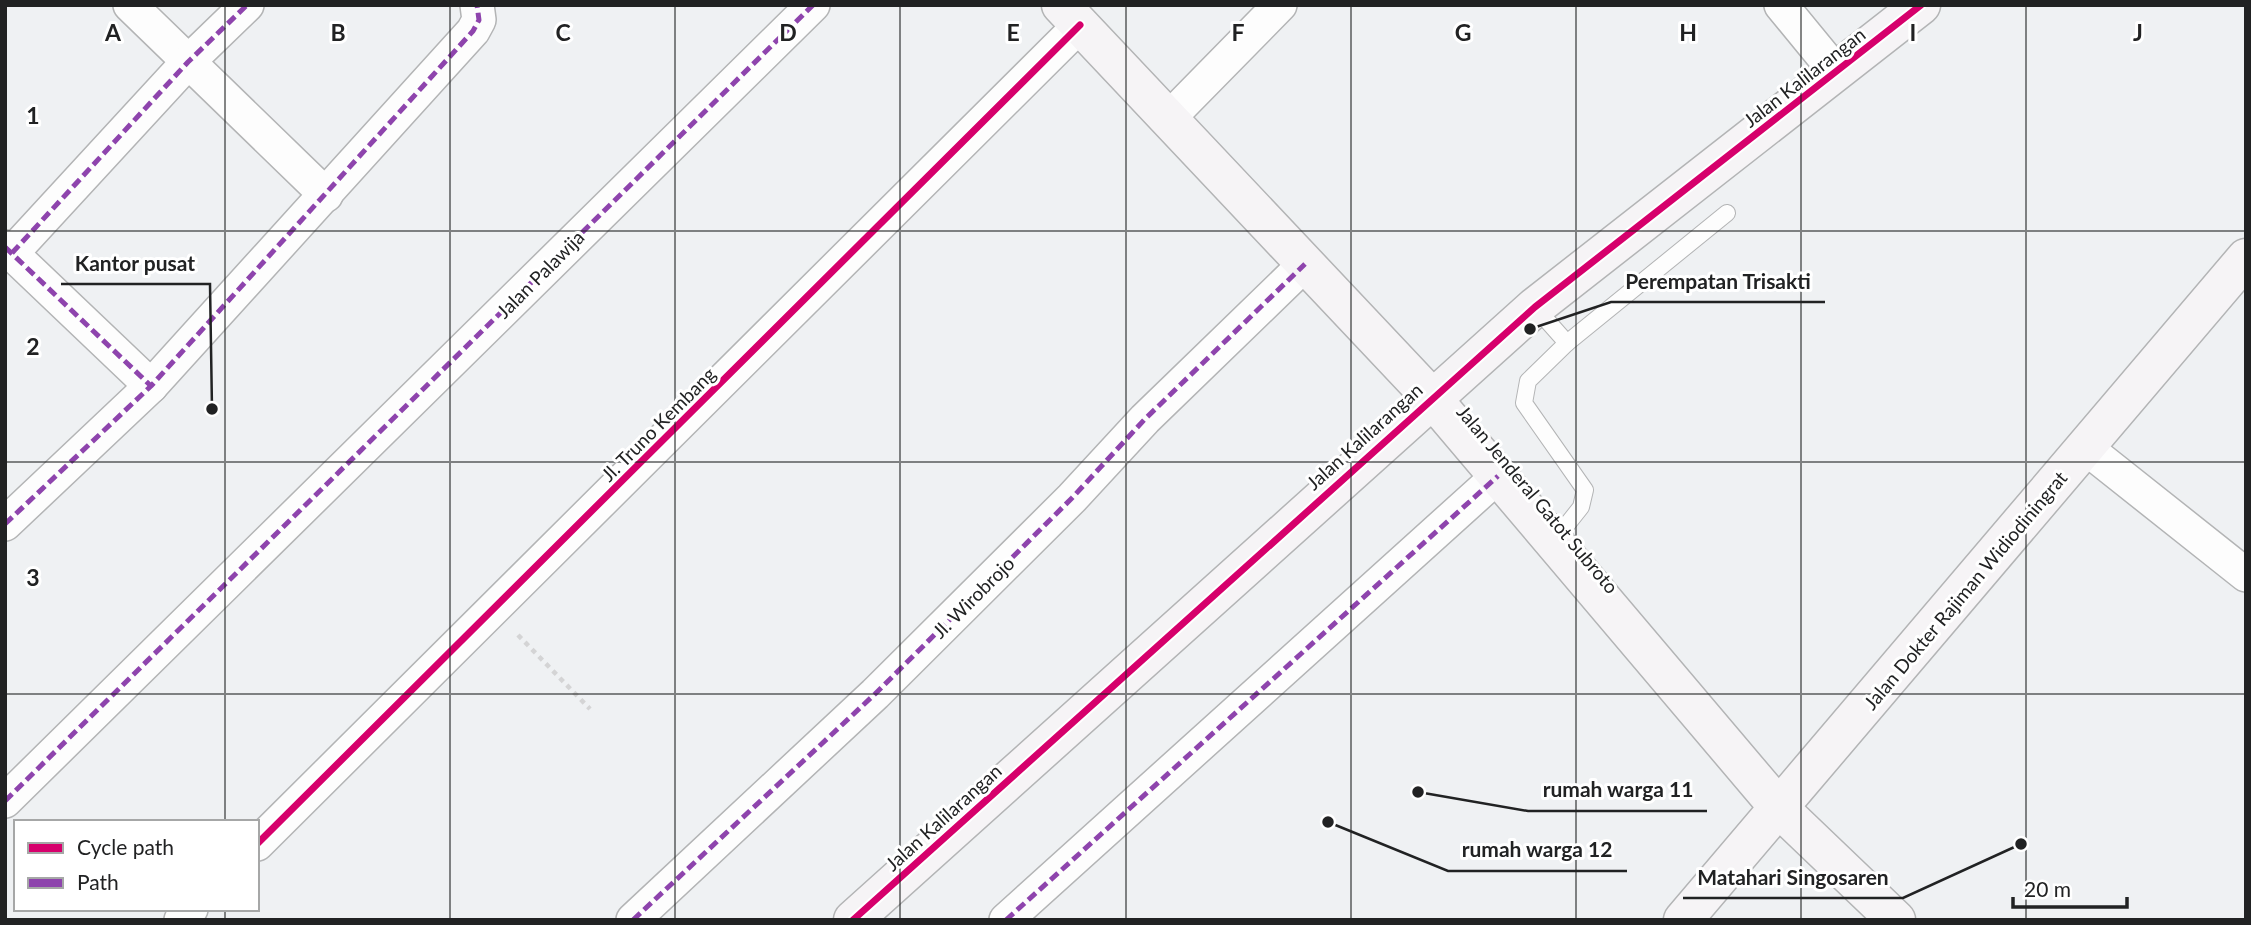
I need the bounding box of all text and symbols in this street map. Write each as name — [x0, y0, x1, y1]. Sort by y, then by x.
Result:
text: A — [104, 18, 122, 46]
text: B — [330, 18, 346, 46]
text: C — [555, 18, 571, 46]
text: D — [779, 18, 797, 46]
text: E — [1006, 18, 1020, 46]
text: F — [1231, 18, 1245, 46]
text: G — [1455, 18, 1471, 46]
text: H — [1679, 18, 1697, 46]
text: I — [1910, 18, 1916, 46]
text: J — [2133, 18, 2143, 46]
street label: Jalan Kalilarangan — [1739, 22, 1869, 132]
text: 1 — [26, 101, 40, 129]
street label: Jalan Palawija — [491, 225, 589, 323]
callout: Kantor pusat — [61, 242, 210, 284]
text: Kantor pusat — [75, 250, 195, 275]
callout: Perempatan Trisakti — [1611, 260, 1825, 302]
text: Perempatan Trisakti — [1625, 268, 1811, 293]
text: 2 — [26, 332, 40, 360]
street label: Jl. Truno Kembang — [596, 362, 720, 486]
street label: Jalan Kalilarangan — [1301, 378, 1427, 494]
street label: Jalan Jenderal Gatot Subroto — [1452, 400, 1624, 598]
street label: Jalan Dokter Rajiman Widiodiningrat — [1859, 466, 2072, 714]
street label: Jl. Wirobrojo — [927, 551, 1019, 643]
text: 3 — [26, 563, 40, 591]
street label: Jalan Kalilarangan — [880, 759, 1006, 875]
callout: rumah warga 11 — [1528, 769, 1707, 811]
text: rumah warga 11 — [1543, 776, 1693, 801]
legend — [14, 820, 259, 911]
callout: rumah warga 12 — [1448, 829, 1627, 871]
text: Cycle path — [77, 834, 174, 859]
text: rumah warga 12 — [1462, 836, 1612, 861]
callout: Matahari Singosaren — [1683, 856, 1903, 898]
text: Matahari Singosaren — [1697, 864, 1889, 889]
scale bar — [2013, 866, 2127, 910]
text: Path — [77, 869, 119, 894]
text: 20 m — [2024, 876, 2071, 901]

